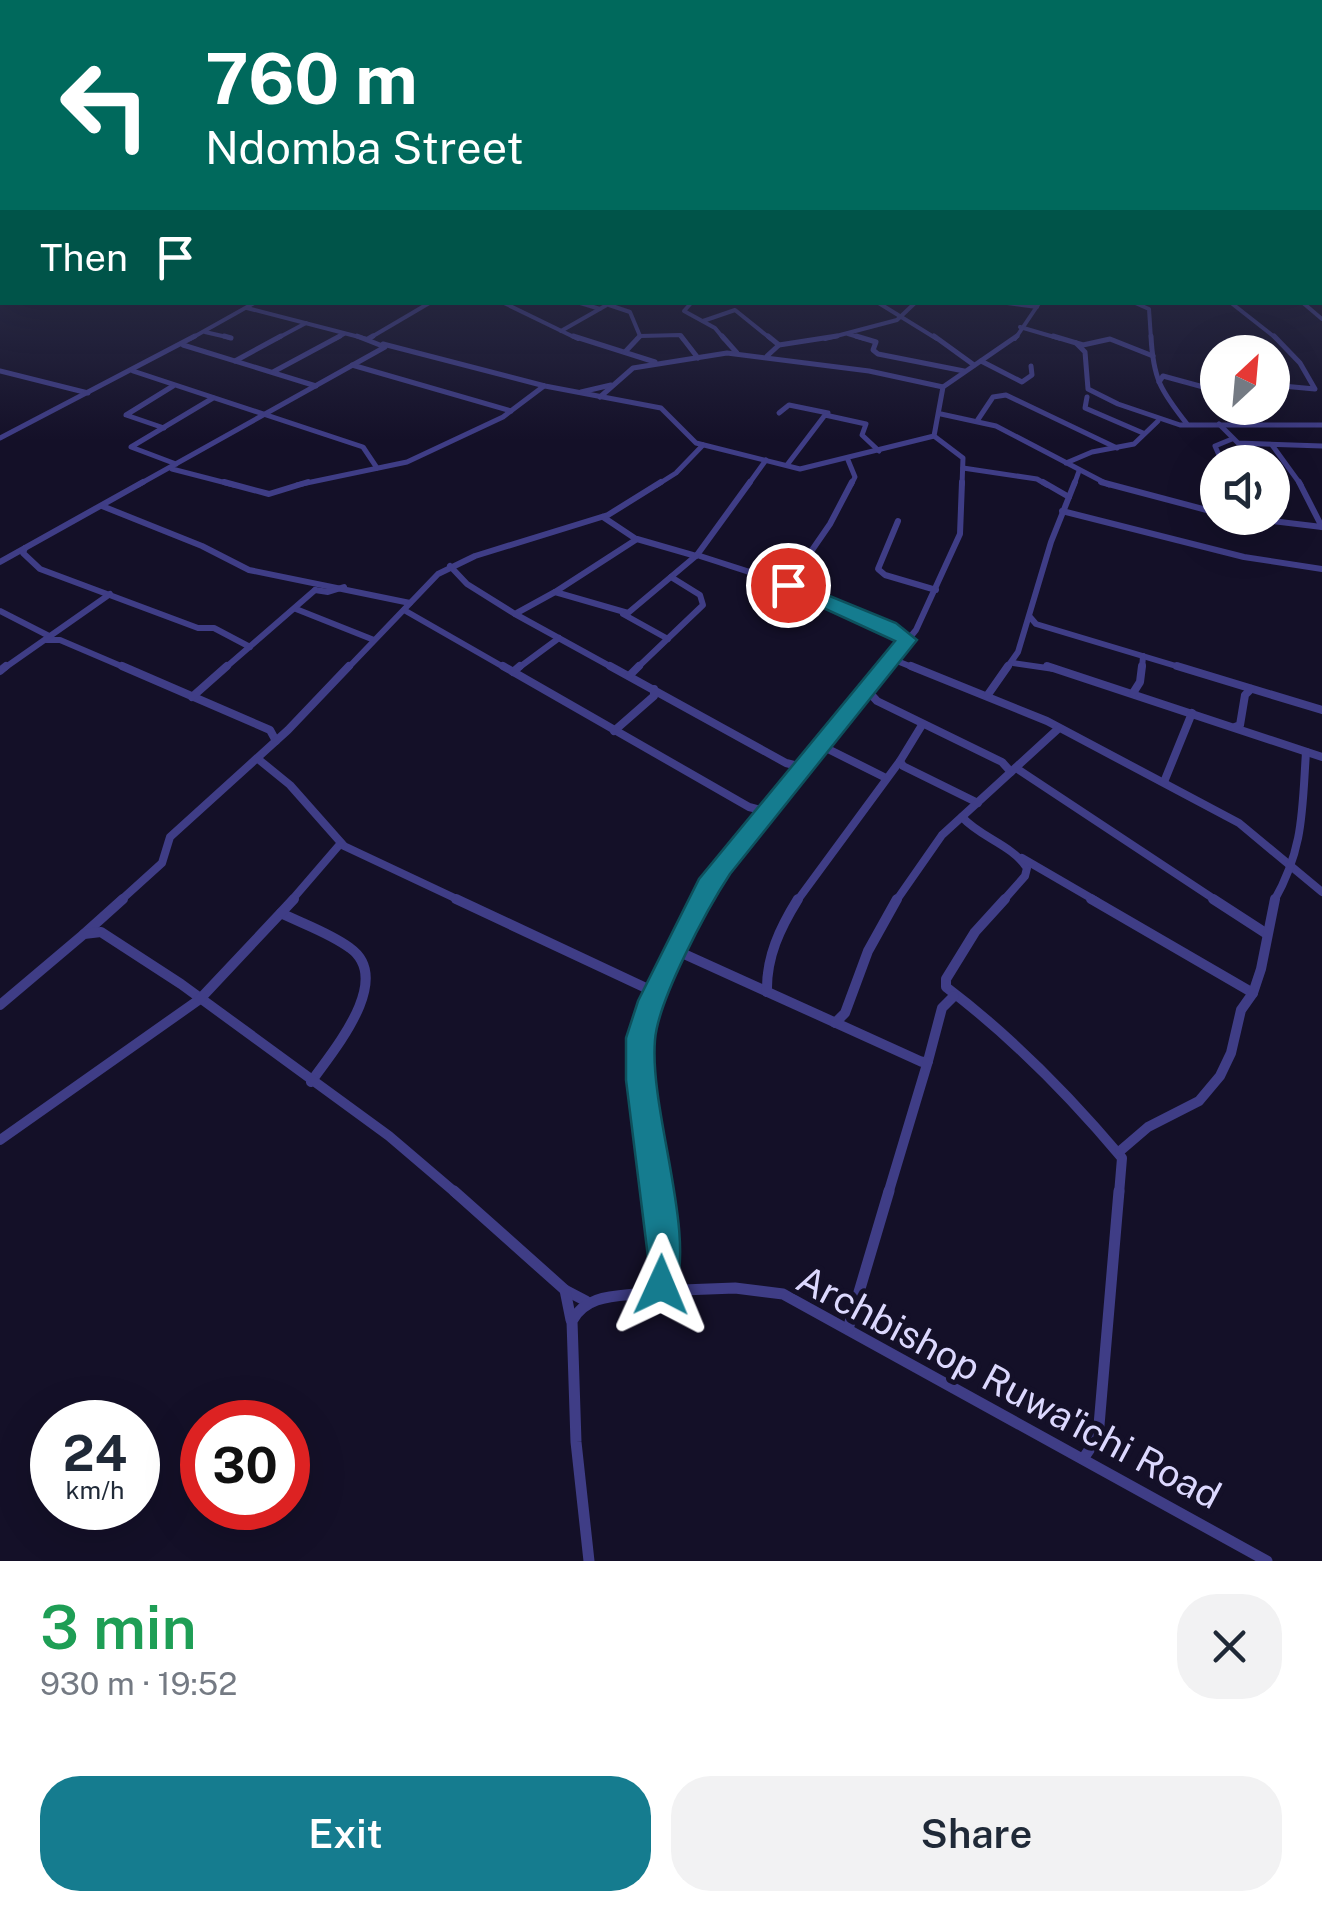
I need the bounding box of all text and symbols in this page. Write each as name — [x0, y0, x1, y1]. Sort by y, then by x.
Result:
text: 760 m — [205, 37, 418, 120]
icon: left — [40, 40, 170, 170]
text: Ndomba Street — [205, 121, 524, 174]
icon: arrive — [148, 230, 203, 285]
text: Then — [40, 235, 128, 280]
north arrow — [1200, 335, 1290, 425]
map controls — [1200, 335, 1290, 535]
button: sound — [1200, 445, 1290, 535]
pin — [746, 543, 831, 628]
icon: arrive — [761, 558, 816, 613]
position arrow — [609, 1233, 713, 1337]
street label: Archbishop Ruwa'ichi Road — [789, 1256, 1229, 1518]
speed limit sign: 30 — [180, 1400, 310, 1530]
text: 24 — [63, 1423, 127, 1482]
text: km/h — [66, 1475, 124, 1505]
text: 3 min — [40, 1592, 197, 1663]
button: close — [1177, 1594, 1282, 1699]
text: 930 m · 19:52 — [40, 1665, 237, 1702]
button: Exit — [40, 1776, 651, 1891]
button: Share — [671, 1776, 1282, 1891]

